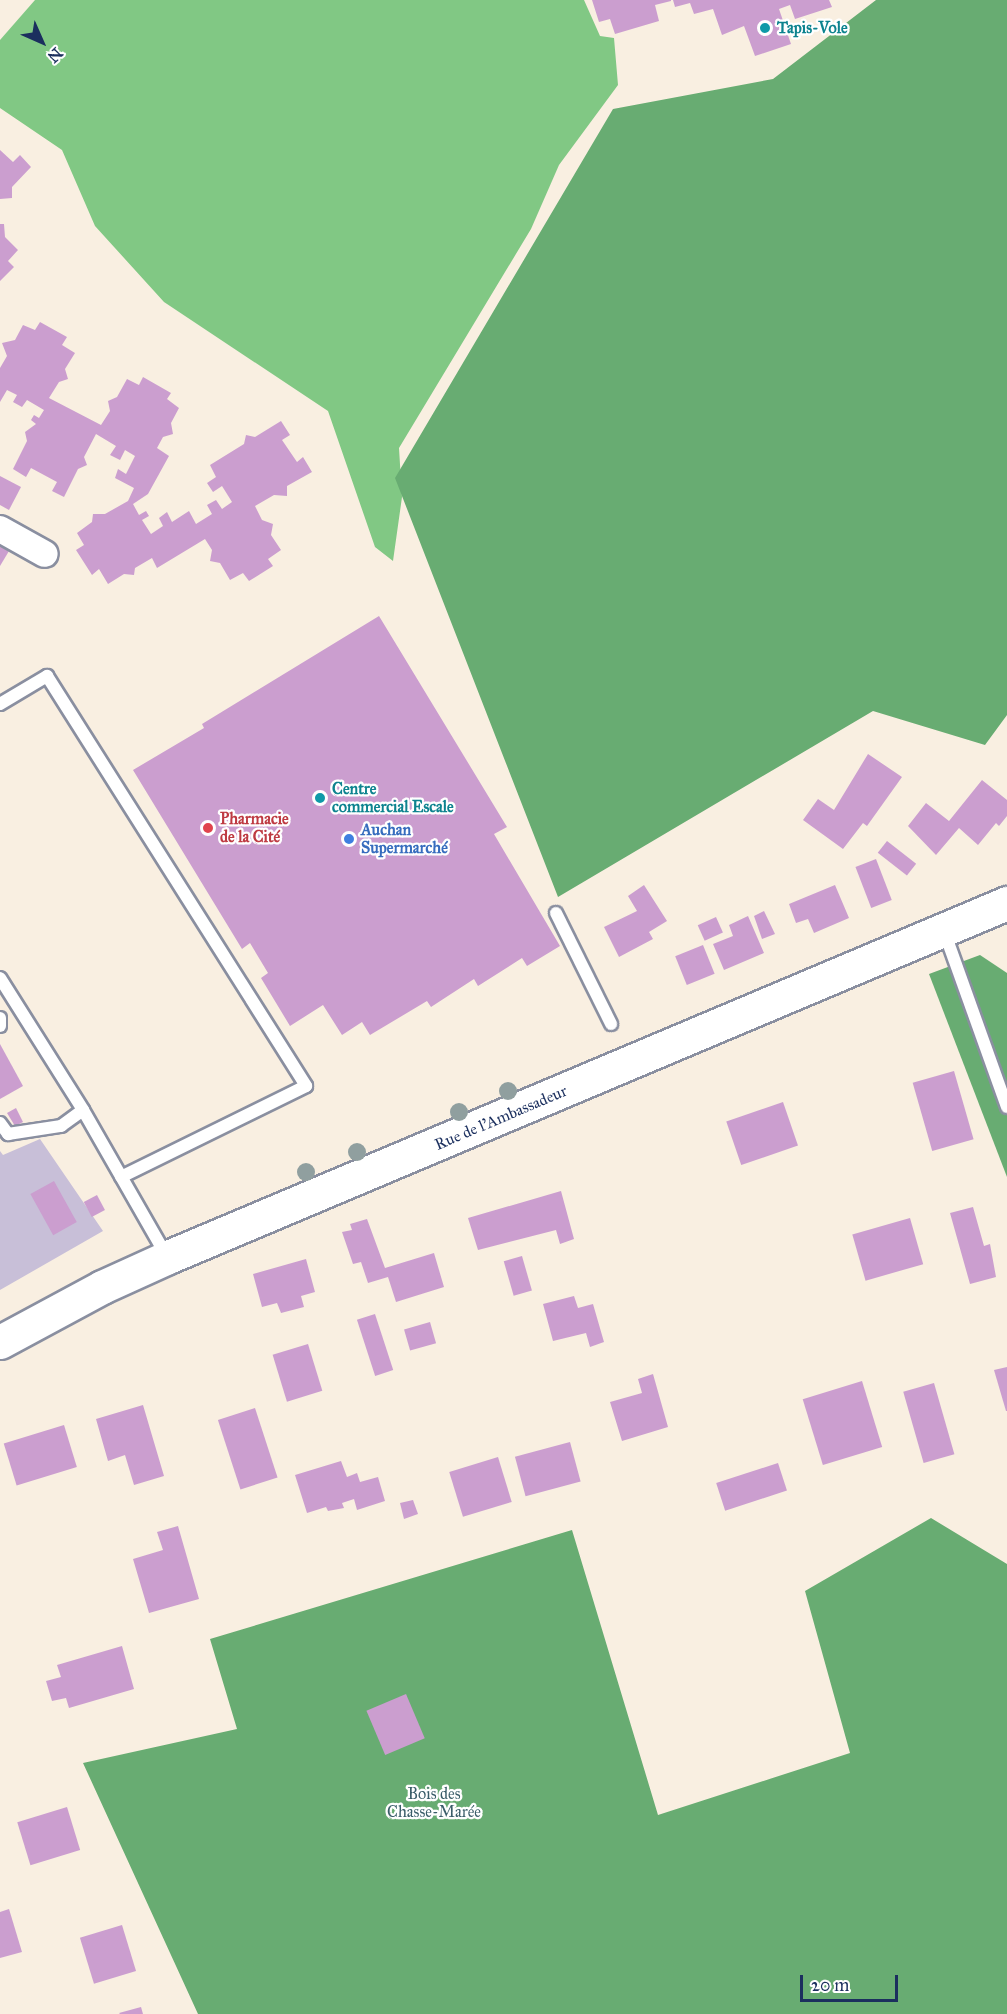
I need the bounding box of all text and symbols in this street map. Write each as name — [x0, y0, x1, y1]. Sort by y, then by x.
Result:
north arrow — [12, 12, 72, 72]
place label: Tapis-Vole — [777, 18, 848, 38]
marker: Tapis-Vole — [758, 21, 772, 35]
text: N — [44, 44, 67, 67]
place label: Centre commercial Escale — [332, 779, 454, 817]
marker: Centre commercial Escale — [313, 791, 327, 805]
place label: Pharmacie de la Cité — [220, 809, 289, 847]
place label: Auchan Supermarché — [361, 820, 448, 858]
marker: Pharmacie de la Cité — [201, 821, 215, 835]
marker: Auchan Supermarché — [342, 832, 356, 846]
street label: Rue de l'Ambassadeur — [432, 1081, 570, 1155]
park label: Bois des Chasse-Marée — [387, 1784, 481, 1822]
scale bar — [803, 1963, 900, 2001]
text: 20 m — [811, 1974, 849, 1996]

